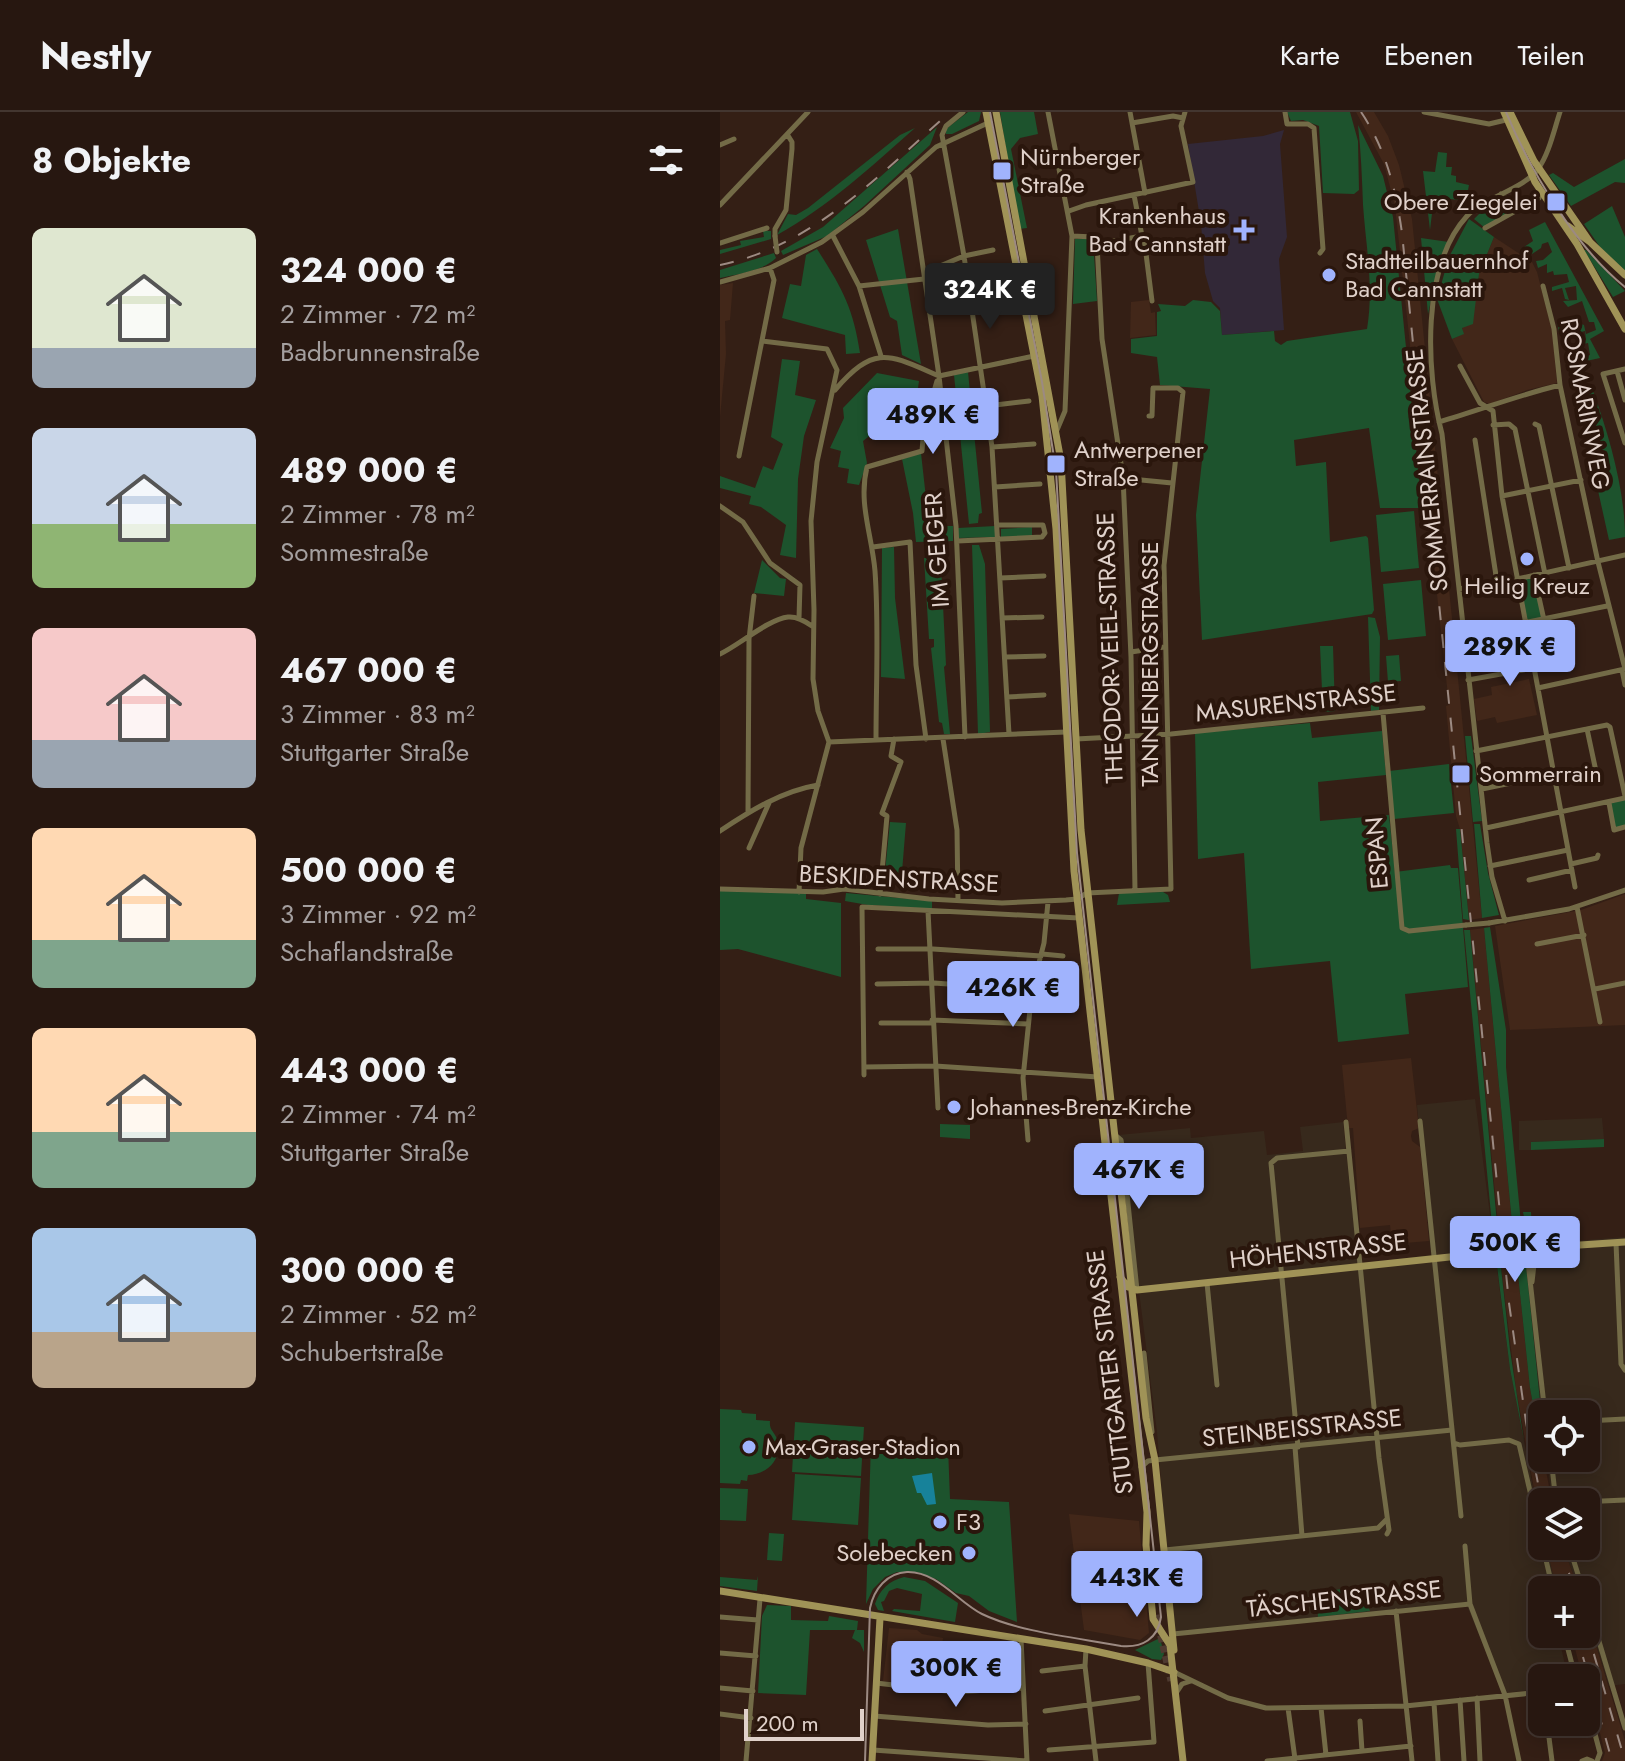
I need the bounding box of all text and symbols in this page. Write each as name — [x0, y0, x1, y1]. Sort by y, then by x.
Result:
text: Nestly — [40, 28, 151, 83]
text: Karte — [1280, 35, 1340, 76]
text: Ebenen — [1384, 35, 1474, 76]
text: Teilen — [1518, 35, 1585, 76]
text: 8 Objekte — [32, 136, 191, 185]
icon: filters — [644, 138, 688, 182]
place label: Nürnberger Straße — [1020, 139, 1141, 202]
marker: Nürnberger Straße — [991, 160, 1013, 182]
place label: Obere Ziegelei — [1384, 184, 1538, 219]
marker: Obere Ziegelei — [1545, 191, 1567, 213]
place label: Krankenhaus Bad Cannstatt — [1089, 198, 1226, 261]
marker: Krankenhaus Bad Cannstatt — [1233, 219, 1255, 241]
place label: Stadtteilbauernhof Bad Cannstatt — [1345, 243, 1529, 306]
text: 324 000 € — [280, 246, 457, 295]
icon: home — [96, 260, 192, 356]
pin: 324K € — [925, 263, 1055, 331]
marker: Stadtteilbauernhof Bad Cannstatt — [1320, 266, 1338, 284]
text: 324K € — [943, 270, 1037, 308]
text: 2 Zimmer · 72 m² — [280, 295, 475, 333]
street label: ROSMARINWEG — [1552, 315, 1619, 493]
text: Badbrunnenstraße — [280, 333, 480, 371]
street label: SOMMERRAINSTRASSE — [1396, 347, 1457, 593]
pin: 489K € — [868, 388, 998, 456]
text: 489K € — [886, 395, 980, 433]
place label: Antwerpener Straße — [1074, 432, 1205, 495]
text: 489 000 € — [280, 446, 458, 495]
marker: Antwerpener Straße — [1045, 453, 1067, 475]
icon: home — [96, 460, 192, 556]
street label: IM GEIGER — [915, 491, 958, 609]
text: 2 Zimmer · 78 m² — [280, 495, 475, 533]
street label: THEODOR-VEIEL-STRASSE — [1087, 512, 1132, 784]
text: Sommestraße — [280, 533, 429, 571]
street label: TANNENBERGSTRASSE — [1132, 541, 1167, 787]
marker: Heilig Kreuz — [1518, 550, 1536, 568]
place label: Heilig Kreuz — [1464, 568, 1590, 603]
pin: 289K € — [1445, 620, 1575, 688]
text: 289K € — [1463, 627, 1557, 665]
text: 467 000 € — [280, 646, 457, 695]
icon: home — [96, 660, 192, 756]
street label: MASURENSTRASSE — [1194, 675, 1398, 730]
text: 3 Zimmer · 83 m² — [280, 695, 475, 733]
text: Stuttgarter Straße — [280, 733, 469, 771]
place label: Sommerrain — [1479, 756, 1602, 791]
marker: Sommerrain — [1450, 763, 1472, 785]
street label: ESPAN — [1356, 816, 1397, 891]
text: 500 000 € — [280, 846, 457, 895]
street label: BESKIDENSTRASSE — [798, 856, 1000, 901]
icon: home — [96, 860, 192, 956]
text: 3 Zimmer · 92 m² — [280, 895, 476, 933]
text: Schaflandstraße — [280, 933, 453, 971]
pin: 426K € — [948, 961, 1078, 1029]
text: 426K € — [965, 968, 1061, 1006]
text: 443 000 € — [280, 1046, 459, 1095]
icon: home — [96, 1060, 192, 1156]
place label: Johannes-Brenz-Kirche — [967, 1089, 1192, 1124]
text: 2 Zimmer · 74 m² — [280, 1095, 476, 1133]
marker: Johannes-Brenz-Kirche — [945, 1098, 963, 1116]
text: Stuttgarter Straße — [280, 1133, 469, 1171]
pin: 467K € — [1074, 1143, 1204, 1211]
text: 467K € — [1092, 1150, 1186, 1188]
pin: 500K € — [1450, 1216, 1580, 1284]
text: 500K € — [1468, 1223, 1562, 1261]
street label: HÖHENSTRASSE — [1228, 1224, 1408, 1277]
text: 300 000 € — [280, 1246, 456, 1295]
street label: STUTTGARTER STRASSE — [1077, 1248, 1142, 1496]
icon: home — [96, 1260, 192, 1356]
text: 2 Zimmer · 52 m² — [280, 1295, 476, 1333]
text: Schubertstraße — [280, 1333, 444, 1371]
street label: STEINBEISSTRASSE — [1200, 1400, 1404, 1455]
map controls — [1528, 1400, 1600, 1736]
button: locate — [1528, 1400, 1600, 1472]
place label: Max-Graser-Stadion — [765, 1429, 961, 1464]
marker: Max-Graser-Stadion — [740, 1438, 758, 1456]
button: layers — [1528, 1488, 1600, 1560]
place label: F3 — [956, 1504, 981, 1539]
marker: F3 — [931, 1513, 949, 1531]
place label: Solebecken — [836, 1535, 953, 1570]
marker: Solebecken — [960, 1544, 978, 1562]
pin: 443K € — [1072, 1551, 1202, 1619]
text: 443K € — [1089, 1558, 1185, 1596]
street label: TÄSCHENSTRASSE — [1245, 1571, 1443, 1626]
button: + — [1528, 1576, 1600, 1648]
pin: 300K € — [891, 1641, 1021, 1709]
text: 300K € — [909, 1648, 1003, 1686]
button: − — [1528, 1664, 1600, 1736]
scale bar — [744, 1705, 864, 1741]
text: 200 m — [756, 1707, 819, 1739]

